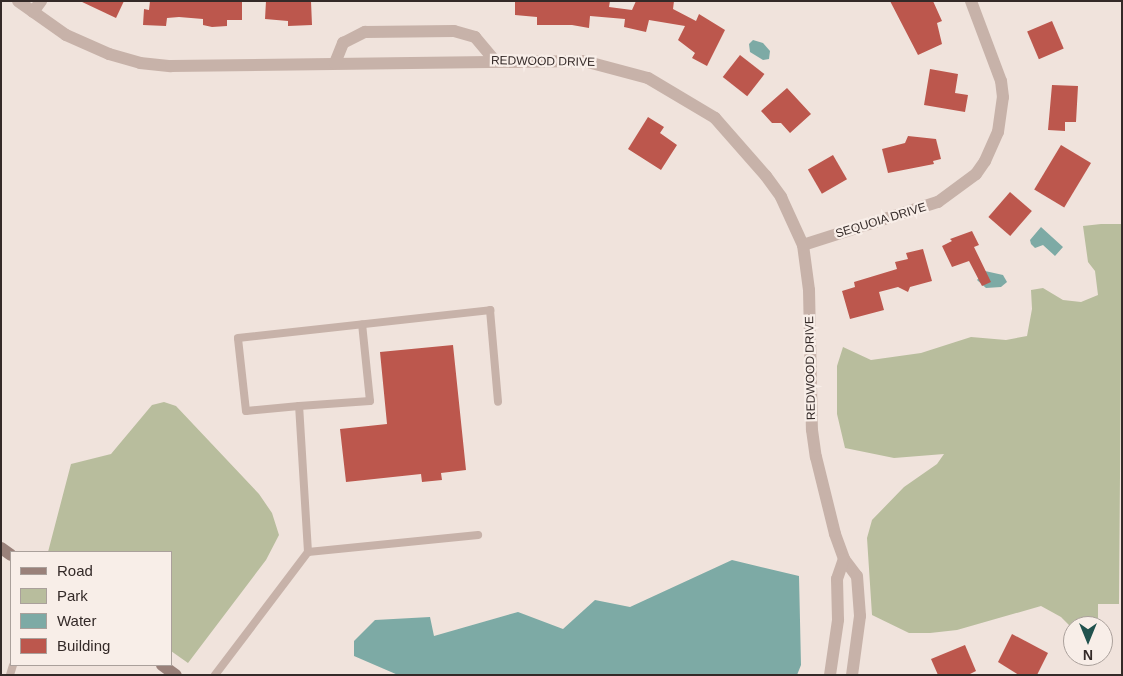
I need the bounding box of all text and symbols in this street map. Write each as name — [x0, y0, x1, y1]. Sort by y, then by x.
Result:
street label: REDWOOD DRIVE — [491, 54, 595, 70]
street label: SEQUOIA DRIVE — [834, 200, 928, 242]
street label: REDWOOD DRIVE — [803, 316, 819, 420]
legend — [10, 551, 172, 666]
text: Road — [57, 562, 93, 579]
text: Park — [57, 587, 88, 604]
text: Water — [57, 612, 96, 629]
north arrow — [1063, 616, 1113, 666]
text: Building — [57, 637, 110, 654]
text: N — [1083, 647, 1093, 663]

